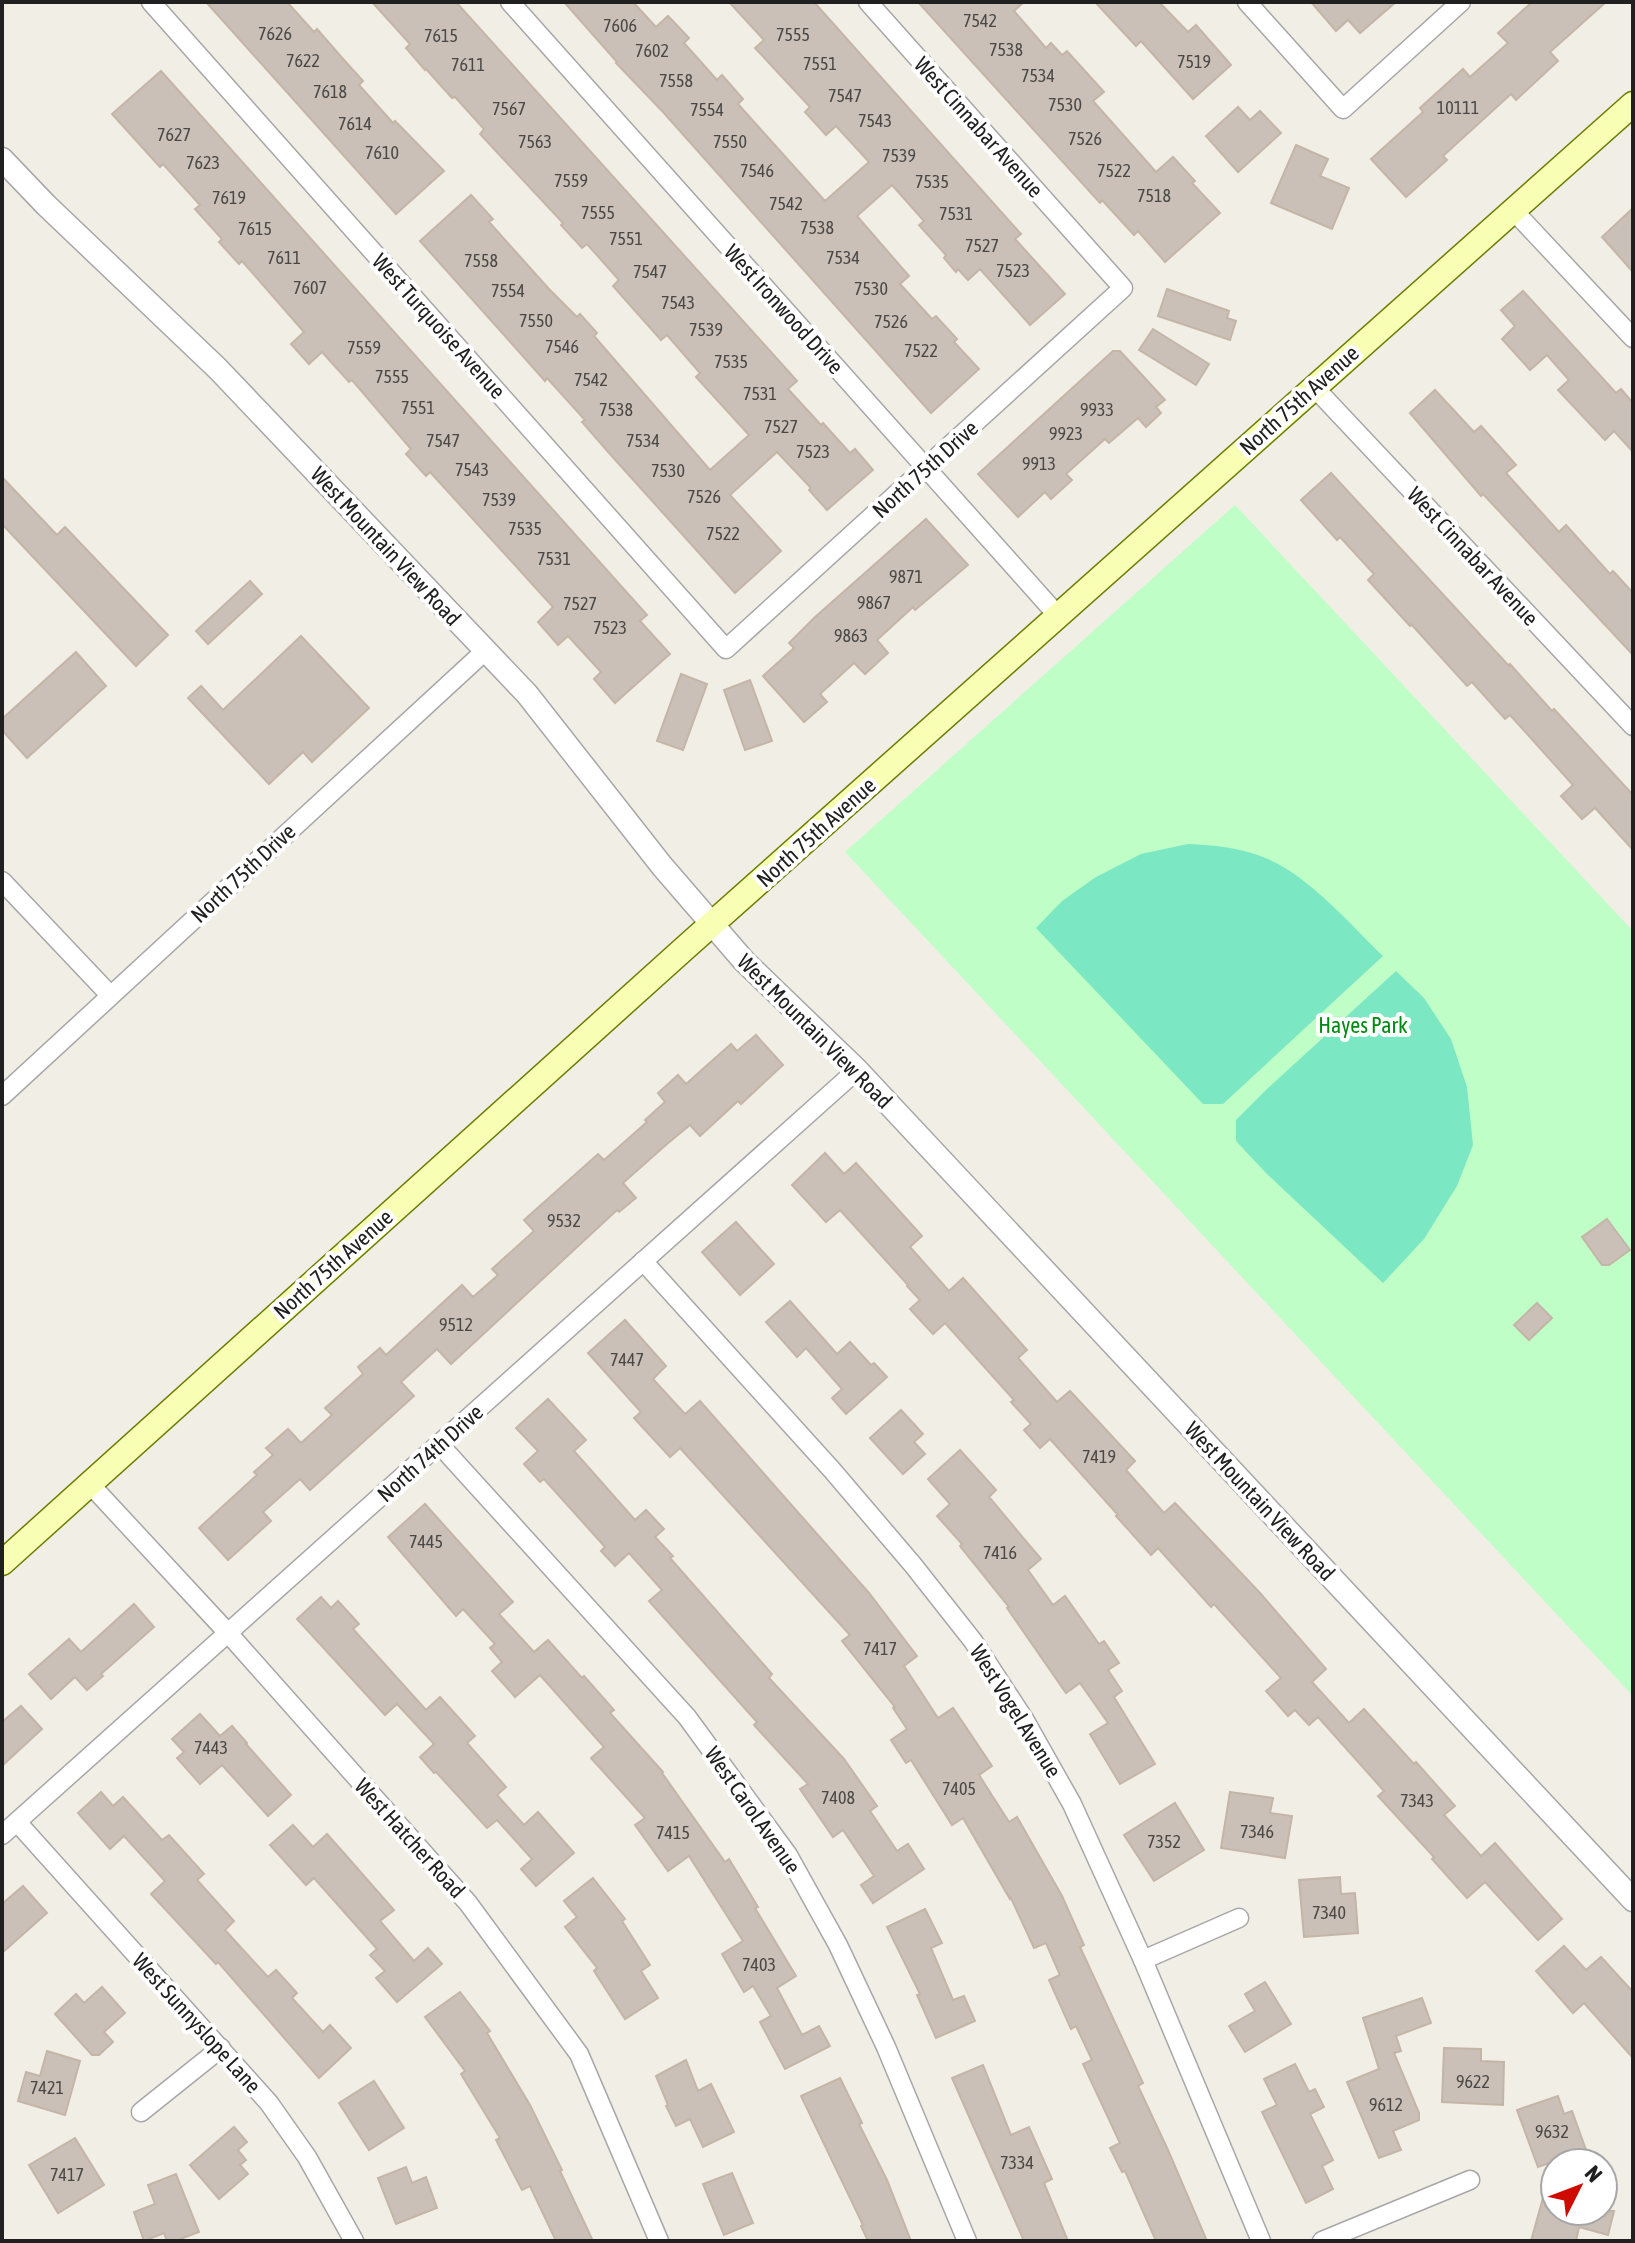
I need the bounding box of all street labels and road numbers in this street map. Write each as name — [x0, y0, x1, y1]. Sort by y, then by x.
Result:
street label: West Cinnabar Avenue — [909, 51, 1049, 203]
street label: West Ironwood Drive — [719, 239, 849, 379]
street label: West Turquoise Avenue — [367, 248, 511, 404]
street label: North 75th Avenue — [1234, 340, 1364, 460]
street label: North 75th Drive — [867, 415, 983, 523]
street label: West Mountain View Road — [306, 461, 466, 631]
street label: West Cinnabar Avenue — [1402, 481, 1544, 631]
street label: North 75th Avenue — [751, 772, 881, 892]
street label: North 75th Drive — [185, 818, 301, 928]
street label: West Mountain View Road — [732, 948, 898, 1114]
street label: North 75th Avenue — [268, 1204, 398, 1324]
street label: North 74th Drive — [372, 1399, 488, 1507]
street label: West Mountain View Road — [1180, 1416, 1340, 1586]
street label: West Vogel Avenue — [965, 1640, 1067, 1782]
street label: West Carol Avenue — [700, 1741, 806, 1879]
street label: West Hatcher Road — [350, 1773, 470, 1903]
street label: West Sunnyslope Lane — [127, 1948, 267, 2098]

